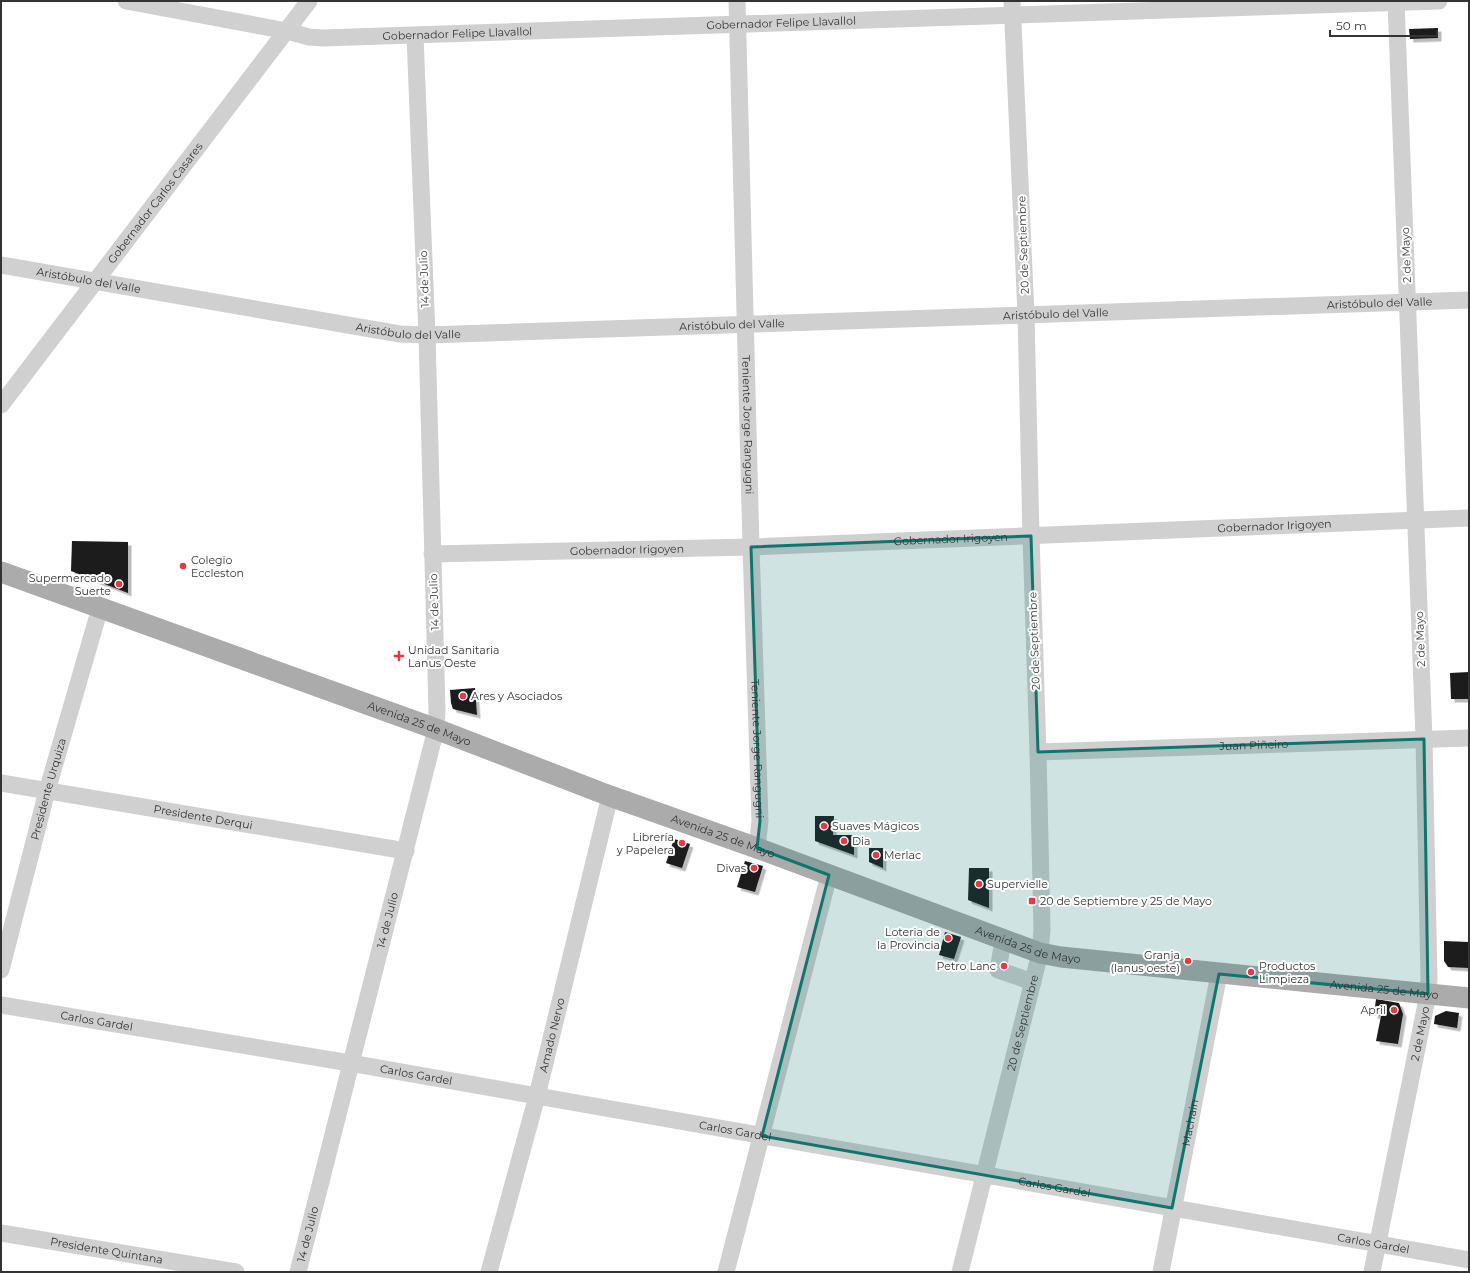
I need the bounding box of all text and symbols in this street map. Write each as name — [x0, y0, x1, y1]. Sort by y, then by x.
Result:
scale bar — [1330, 12, 1437, 38]
street label: Gobernador Felipe Llavallol — [706, 13, 856, 32]
text: 50 m — [1336, 18, 1367, 33]
street label: Gobernador Felipe Llavallol — [382, 24, 532, 43]
street label: Gobernador Carlos Casares — [104, 139, 206, 266]
street label: 20 de Septiembre — [1014, 195, 1032, 294]
street label: 2 de Mayo — [1398, 227, 1414, 283]
street label: 14 de Julio — [416, 250, 432, 308]
street label: Aristóbulo del Valle — [36, 264, 142, 296]
street label: Aristóbulo del Valle — [1327, 294, 1433, 312]
street label: Aristóbulo del Valle — [1003, 305, 1109, 323]
street label: Aristóbulo del Valle — [679, 316, 785, 334]
street label: Aristóbulo del Valle — [355, 319, 461, 342]
street label: Teniente Jorge Rangugni — [739, 355, 757, 495]
street label: Gobernador Irigoyen — [1217, 517, 1332, 535]
street label: Gobernador Irigoyen — [893, 530, 1008, 548]
street label: Gobernador Irigoyen — [570, 541, 684, 558]
place label: Colegio Eccleston — [191, 553, 244, 580]
marker: Colegio Eccleston — [178, 561, 188, 571]
place label: Supermercado Suerte — [29, 571, 111, 598]
street label: 14 de Julio — [426, 573, 442, 631]
marker: Supermercado Suerte — [114, 579, 124, 589]
street label: 20 de Septiembre — [1025, 591, 1043, 690]
street label: 2 de Mayo — [1412, 611, 1428, 667]
place label: Unidad Sanitaria Lanus Oeste — [408, 643, 499, 670]
marker: Unidad Sanitaria Lanus Oeste — [393, 650, 405, 662]
street label: Teniente Jorge Rangugni — [748, 679, 767, 819]
place label: Ares y Asociados — [471, 689, 563, 703]
marker: Ares y Asociados — [458, 691, 468, 701]
street label: Avenida 25 de Mayo — [366, 698, 473, 749]
street label: Presidente Urquiza — [28, 736, 69, 842]
street label: Juan Piñeiro — [1218, 737, 1289, 753]
street label: Presidente Derqui — [153, 802, 254, 832]
street label: Avenida 25 de Mayo — [669, 811, 777, 861]
place label: Suaves Mágicos — [832, 819, 920, 833]
marker: Suaves Mágicos — [819, 821, 829, 831]
place label: Librería y Papelera — [616, 830, 674, 857]
place label: Dia — [852, 834, 871, 848]
marker: Dia — [839, 836, 849, 846]
marker: Librería y Papelera — [677, 838, 687, 848]
place label: Merlac — [884, 848, 921, 862]
marker: Merlac — [871, 850, 881, 860]
place label: Divas — [716, 861, 747, 875]
marker: Divas — [749, 863, 759, 873]
place label: Supervielle — [987, 877, 1048, 891]
marker: Supervielle — [974, 879, 984, 889]
street label: 14 de Julio — [374, 891, 401, 949]
place label: 20 de Septiembre y 25 de Mayo — [1040, 894, 1212, 908]
marker: 20 de Septiembre y 25 de Mayo — [1027, 896, 1037, 906]
street label: Avenida 25 de Mayo — [974, 923, 1081, 966]
place label: Loteria de la Provincia — [877, 925, 940, 952]
marker: Loteria de la Provincia — [943, 933, 953, 943]
place label: Granja (lanus oeste) — [1110, 948, 1180, 975]
marker: Granja (lanus oeste) — [1183, 956, 1193, 966]
place label: Petro Lanc — [936, 959, 996, 973]
place label: Productos Limpieza — [1259, 959, 1316, 986]
marker: Petro Lanc — [999, 961, 1009, 971]
marker: Productos Limpieza — [1246, 967, 1256, 977]
street label: 20 de Septiembre — [1004, 973, 1041, 1072]
street label: Avenida 25 de Mayo — [1329, 977, 1439, 1002]
street label: Amado Nervo — [536, 996, 568, 1074]
place label: April — [1360, 1003, 1386, 1017]
marker: April — [1389, 1005, 1399, 1015]
street label: 2 de Mayo — [1408, 1005, 1432, 1062]
street label: Carlos Gardel — [59, 1008, 134, 1034]
street label: Carlos Gardel — [379, 1061, 453, 1088]
street label: Machain — [1179, 1098, 1201, 1147]
street label: Carlos Gardel — [698, 1118, 772, 1144]
street label: Carlos Gardel — [1017, 1174, 1092, 1200]
street label: 14 de Julio — [294, 1205, 321, 1264]
street label: Carlos Gardel — [1336, 1230, 1411, 1256]
street label: Presidente Quintana — [49, 1234, 164, 1267]

